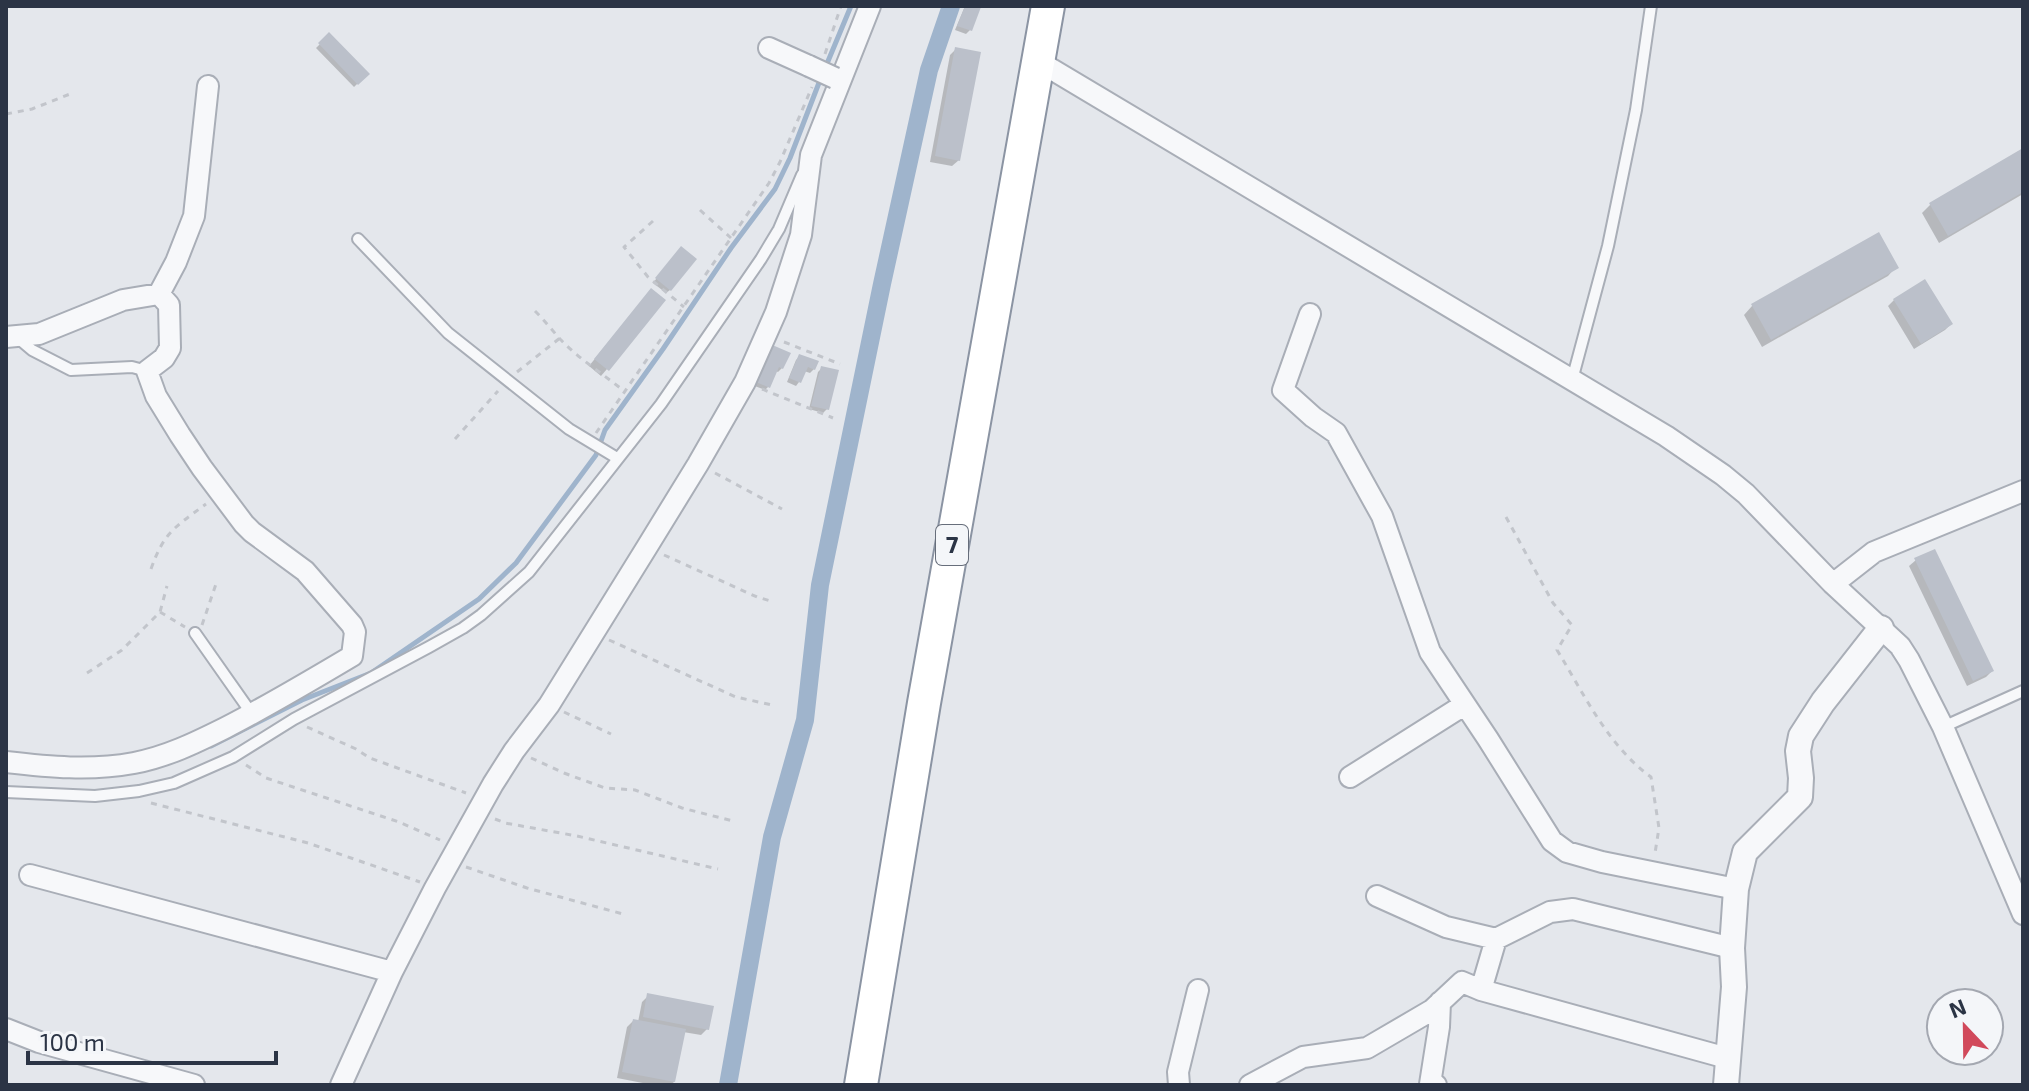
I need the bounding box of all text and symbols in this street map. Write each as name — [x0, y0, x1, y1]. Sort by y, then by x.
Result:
road number: 7 — [936, 525, 968, 565]
north arrow — [1925, 987, 2005, 1067]
text: N — [1945, 992, 1969, 1023]
scale bar — [28, 1015, 276, 1065]
text: 100 m — [40, 1027, 105, 1056]

